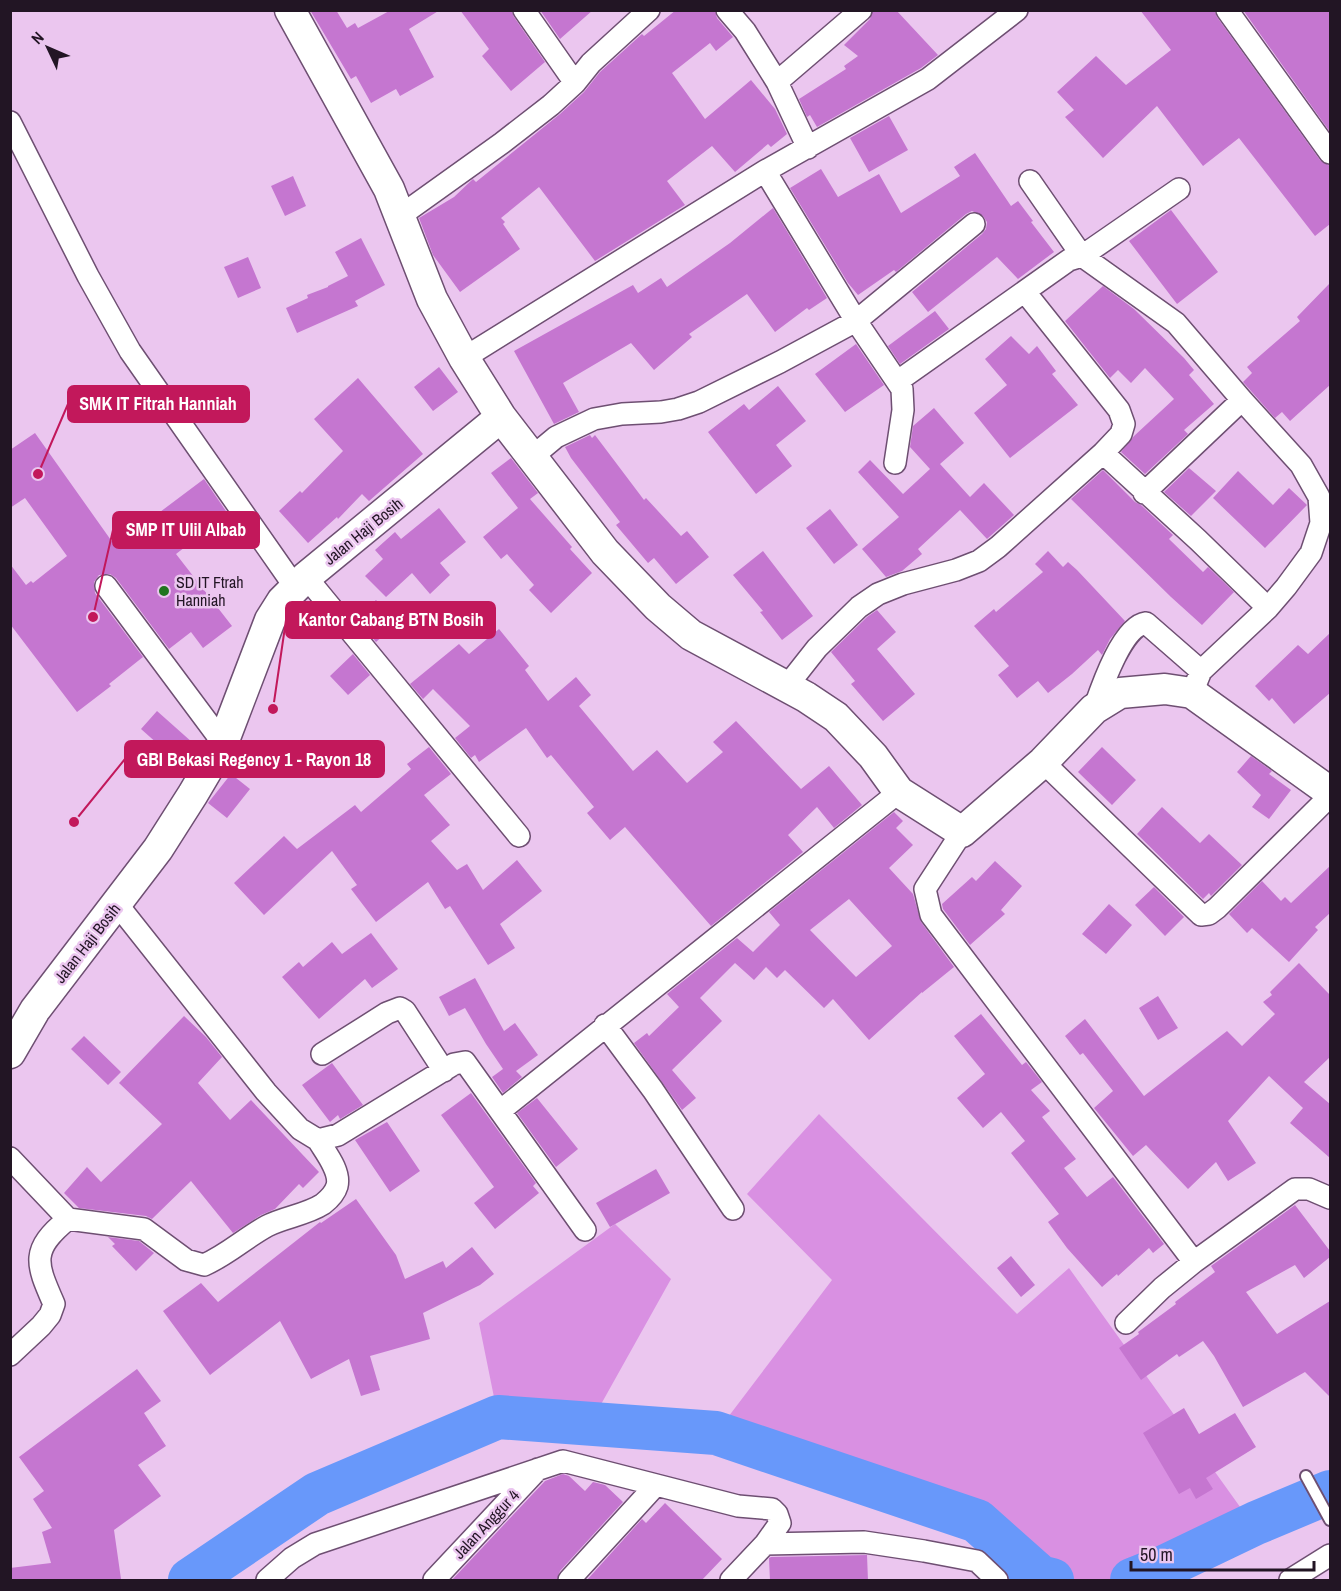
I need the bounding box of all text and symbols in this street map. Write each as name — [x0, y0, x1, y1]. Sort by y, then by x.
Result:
north arrow — [18, 18, 78, 78]
text: N — [26, 27, 48, 49]
callout: SMK IT Fitrah Hanniah — [68, 386, 249, 422]
text: SMK IT Fitrah Hanniah — [79, 391, 237, 416]
street label: Jalan Haji Bosih — [319, 492, 407, 570]
callout: SMP IT Ulil Albab — [113, 512, 259, 548]
text: SMP IT Ulil Albab — [126, 517, 246, 542]
place label: SD IT Ftrah Hanniah — [176, 571, 244, 611]
marker: SD IT Ftrah Hanniah — [157, 584, 171, 598]
callout: Kantor Cabang BTN Bosih — [286, 602, 495, 638]
text: Kantor Cabang BTN Bosih — [298, 607, 484, 632]
callout: GBI Bekasi Regency 1 - Rayon 18 — [125, 741, 384, 777]
text: GBI Bekasi Regency 1 - Rayon 18 — [137, 747, 371, 772]
street label: Jalan Haji Bosih — [49, 899, 125, 987]
street label: Jalan Anggur 4 — [448, 1484, 524, 1564]
scale bar — [1131, 1534, 1314, 1572]
text: 50 m — [1140, 1542, 1173, 1567]

